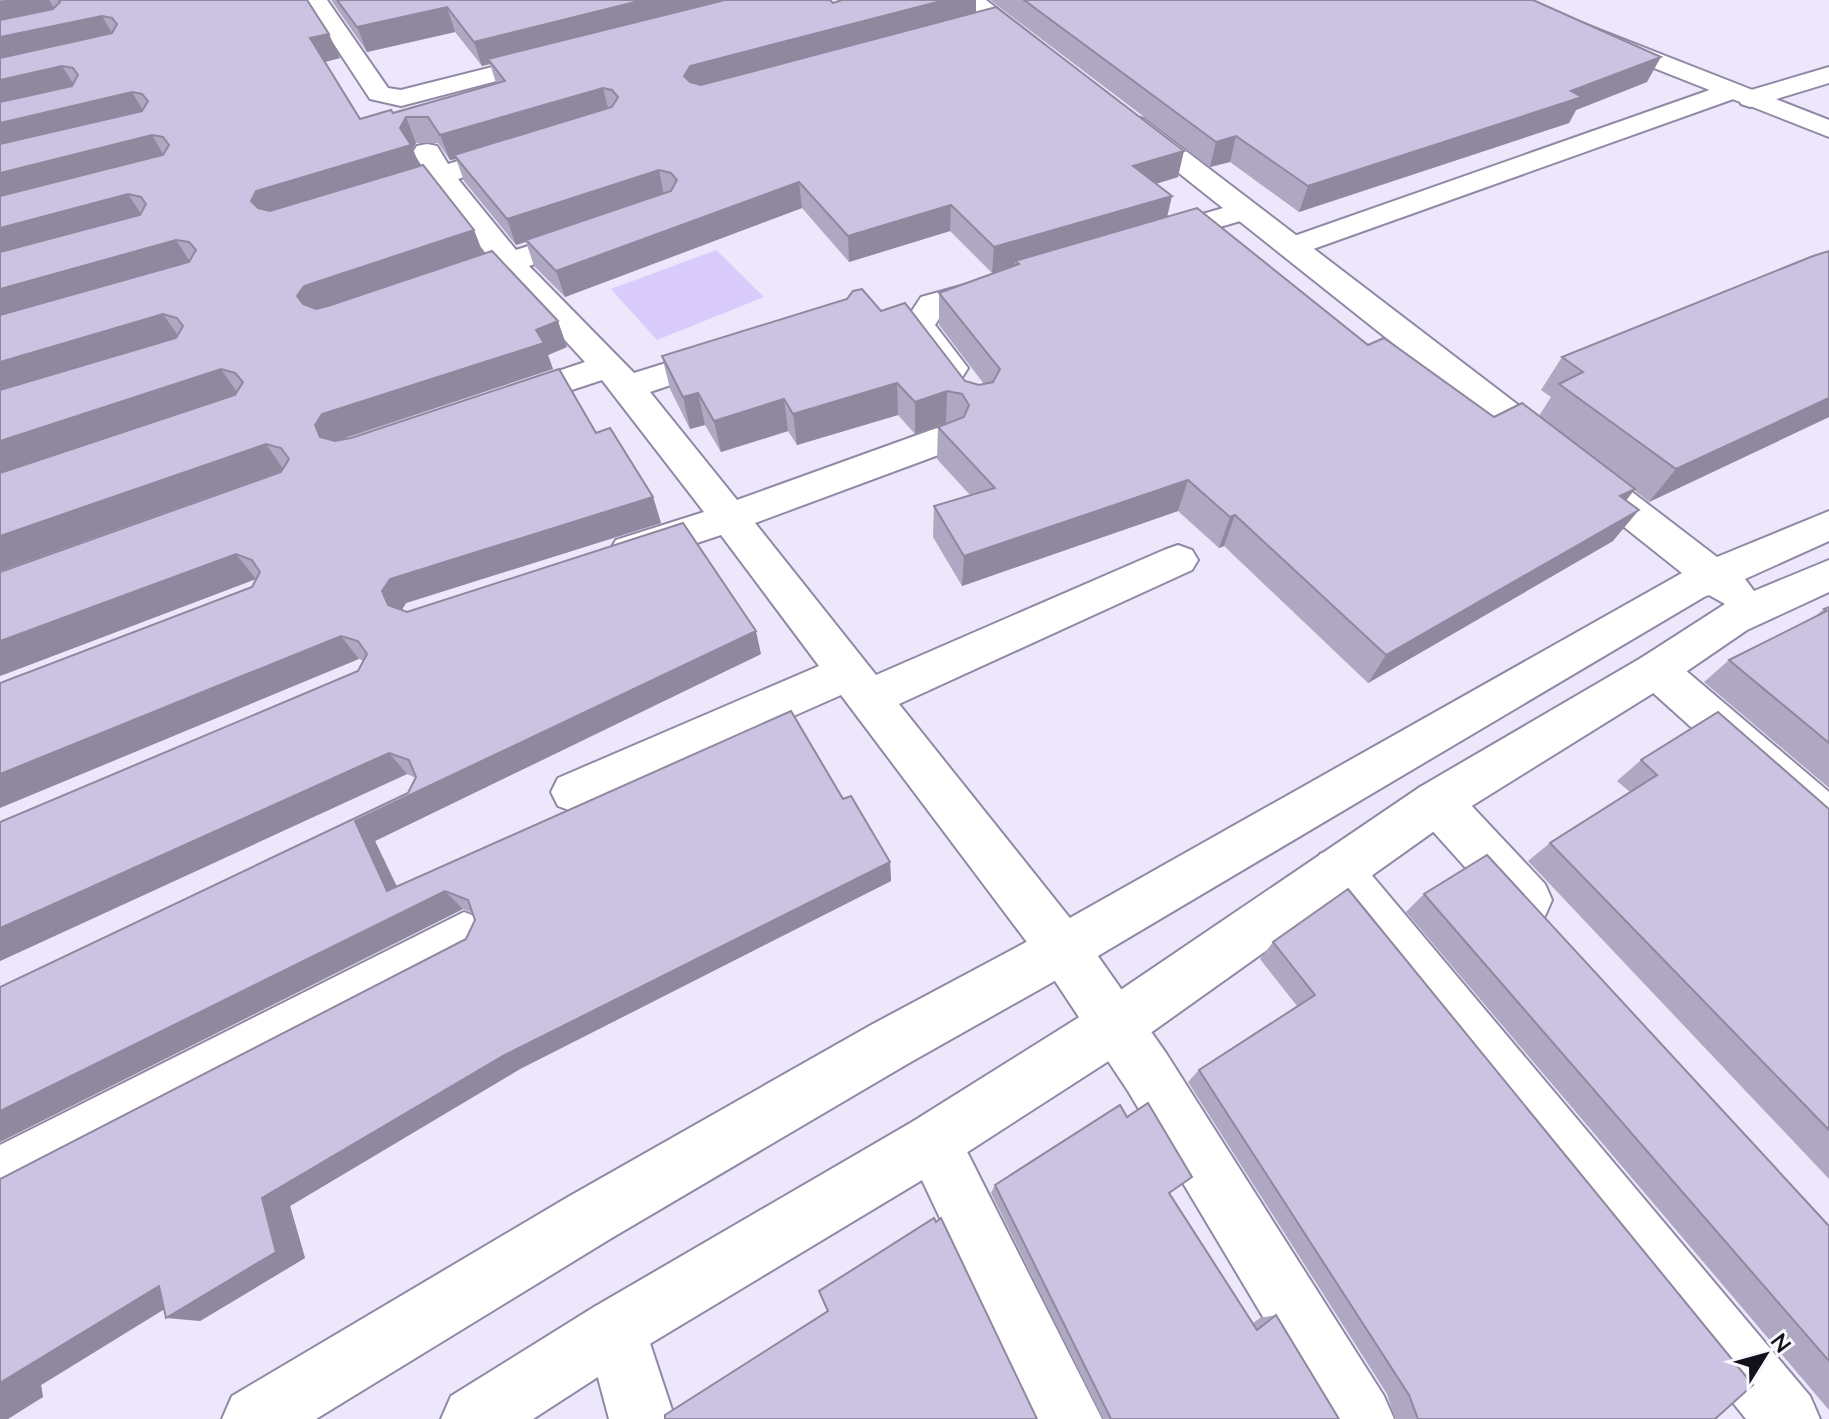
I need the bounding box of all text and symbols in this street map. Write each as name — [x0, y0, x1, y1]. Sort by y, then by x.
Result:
north arrow — [1725, 1315, 1805, 1395]
text: N — [1765, 1328, 1797, 1358]

